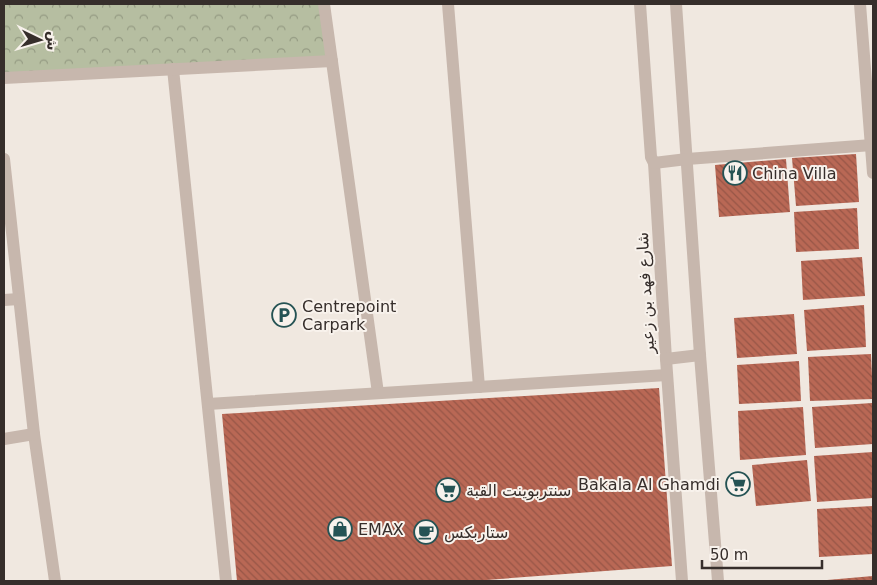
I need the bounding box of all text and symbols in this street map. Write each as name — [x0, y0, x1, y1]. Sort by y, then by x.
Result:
north arrow — [15, 15, 65, 65]
text: ش — [44, 31, 62, 51]
restaurant icon: China Villa — [722, 160, 748, 186]
place label: China Villa — [752, 164, 837, 183]
street label: شارع فهد بن زعير — [633, 232, 659, 355]
place label: Centrepoint Carpark — [302, 297, 396, 334]
parking icon: Centrepoint Carpark — [271, 302, 297, 328]
supermarket icon: Bakala Al Ghamdi — [725, 471, 751, 497]
place label: Bakala Al Ghamdi — [578, 475, 720, 494]
supermarket icon: سنتربوينت القبة — [435, 477, 461, 503]
place label: سنتربوينت القبة — [466, 481, 572, 501]
shop icon: EMAX — [327, 516, 353, 542]
cafe icon: ستاربكس — [413, 519, 439, 545]
place label: EMAX — [358, 520, 404, 539]
place label: ستاربكس — [444, 523, 509, 543]
scale bar — [702, 538, 822, 570]
text: 50 m — [710, 546, 748, 564]

